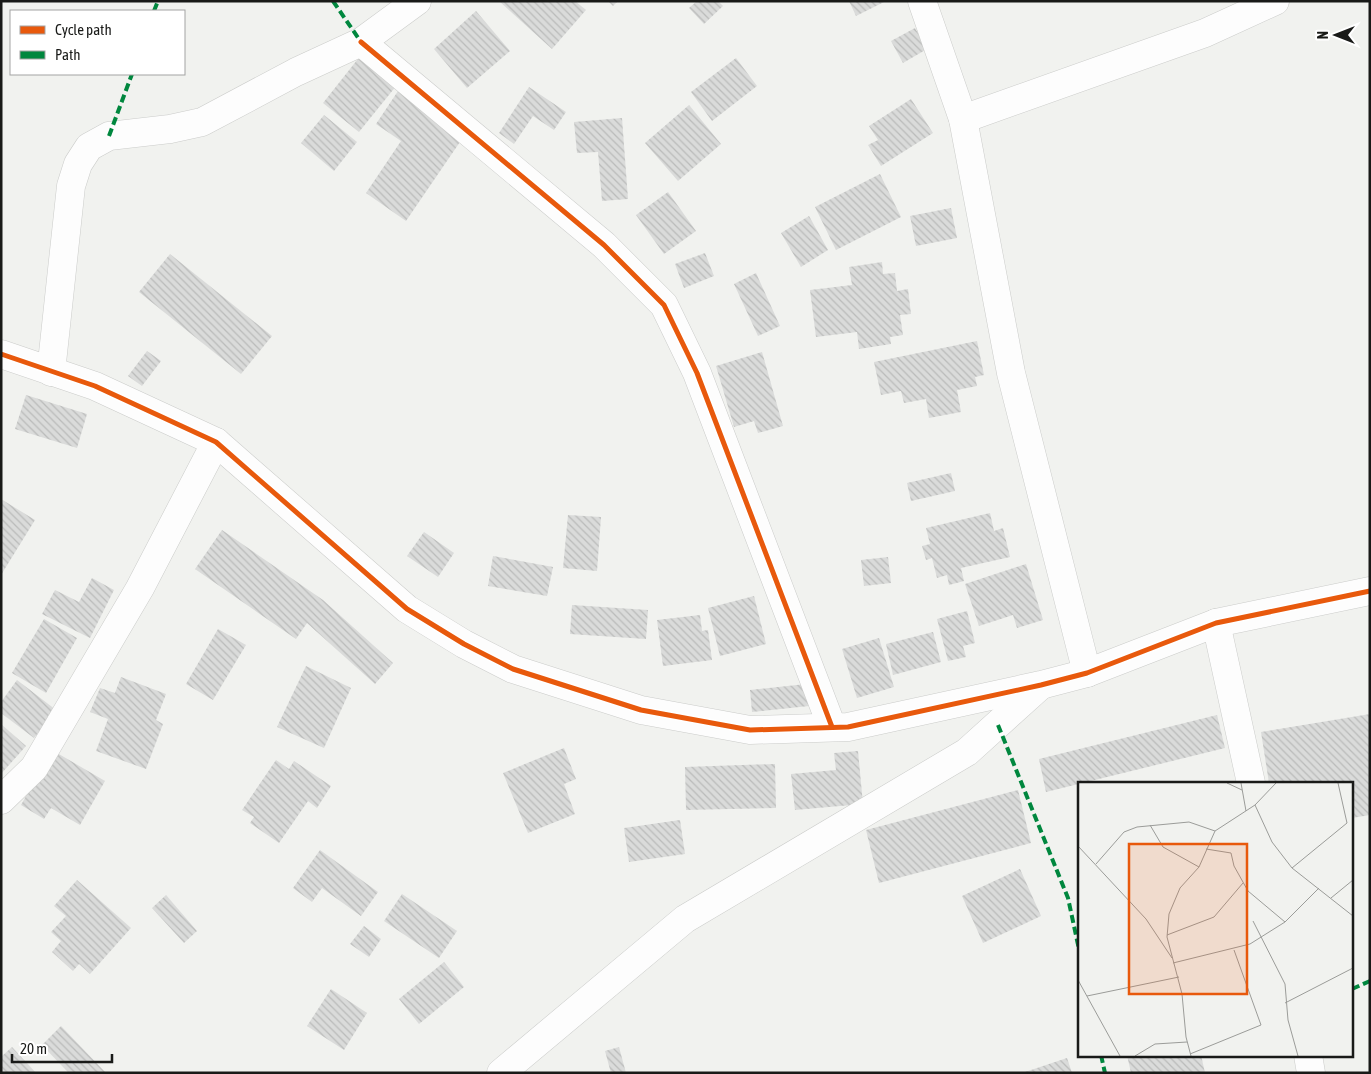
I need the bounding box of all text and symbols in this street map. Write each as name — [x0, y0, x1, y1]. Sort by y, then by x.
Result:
legend — [10, 10, 185, 75]
north arrow — [1311, 10, 1361, 60]
text: Cycle path — [55, 21, 112, 38]
text: N — [1315, 31, 1331, 39]
text: Path — [55, 46, 81, 63]
inset map — [1078, 782, 1354, 1056]
scale bar — [12, 1032, 112, 1064]
text: 20 m — [20, 1040, 47, 1057]

